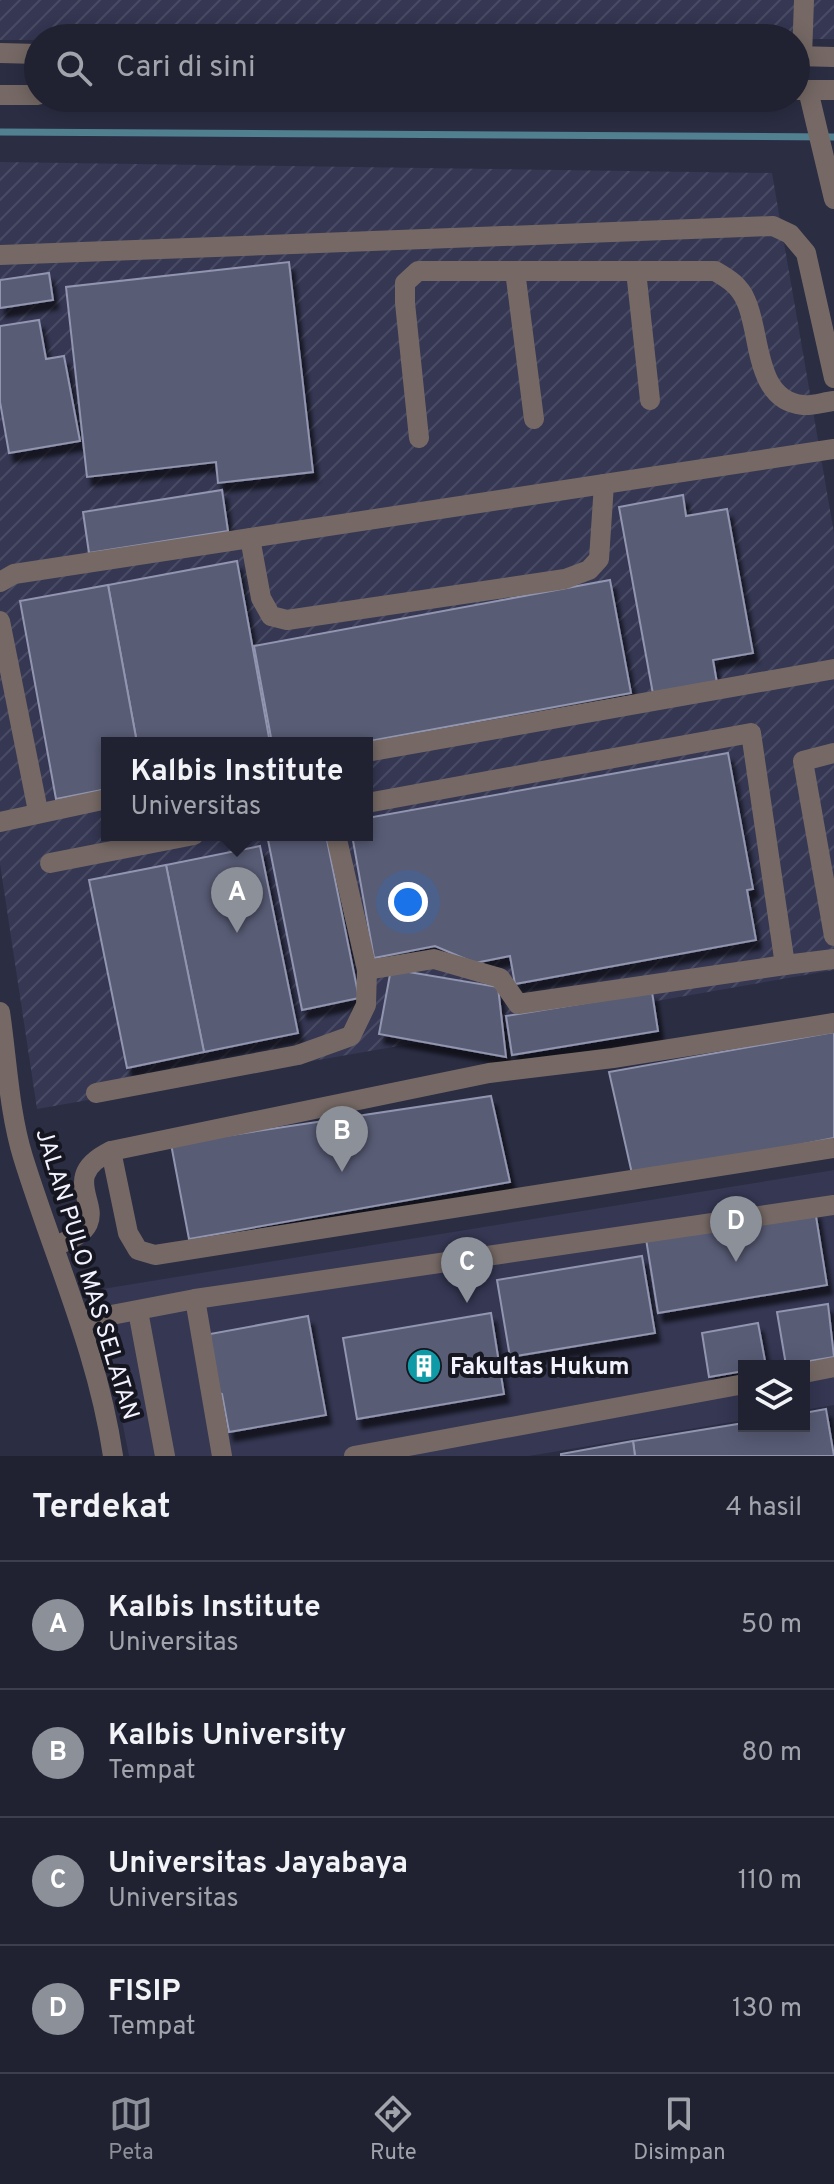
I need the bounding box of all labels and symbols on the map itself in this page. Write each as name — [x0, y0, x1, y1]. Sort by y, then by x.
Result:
pin: A — [211, 867, 263, 933]
your location — [388, 882, 428, 922]
pin: B — [316, 1106, 368, 1172]
street label: JALAN PULO MAS SELATAN — [27, 1125, 145, 1424]
pin: D — [710, 1196, 762, 1262]
pin: C — [441, 1237, 493, 1303]
building icon: Fakultas Hukum — [405, 1347, 443, 1385]
place label: Fakultas Hukum — [450, 1353, 630, 1383]

